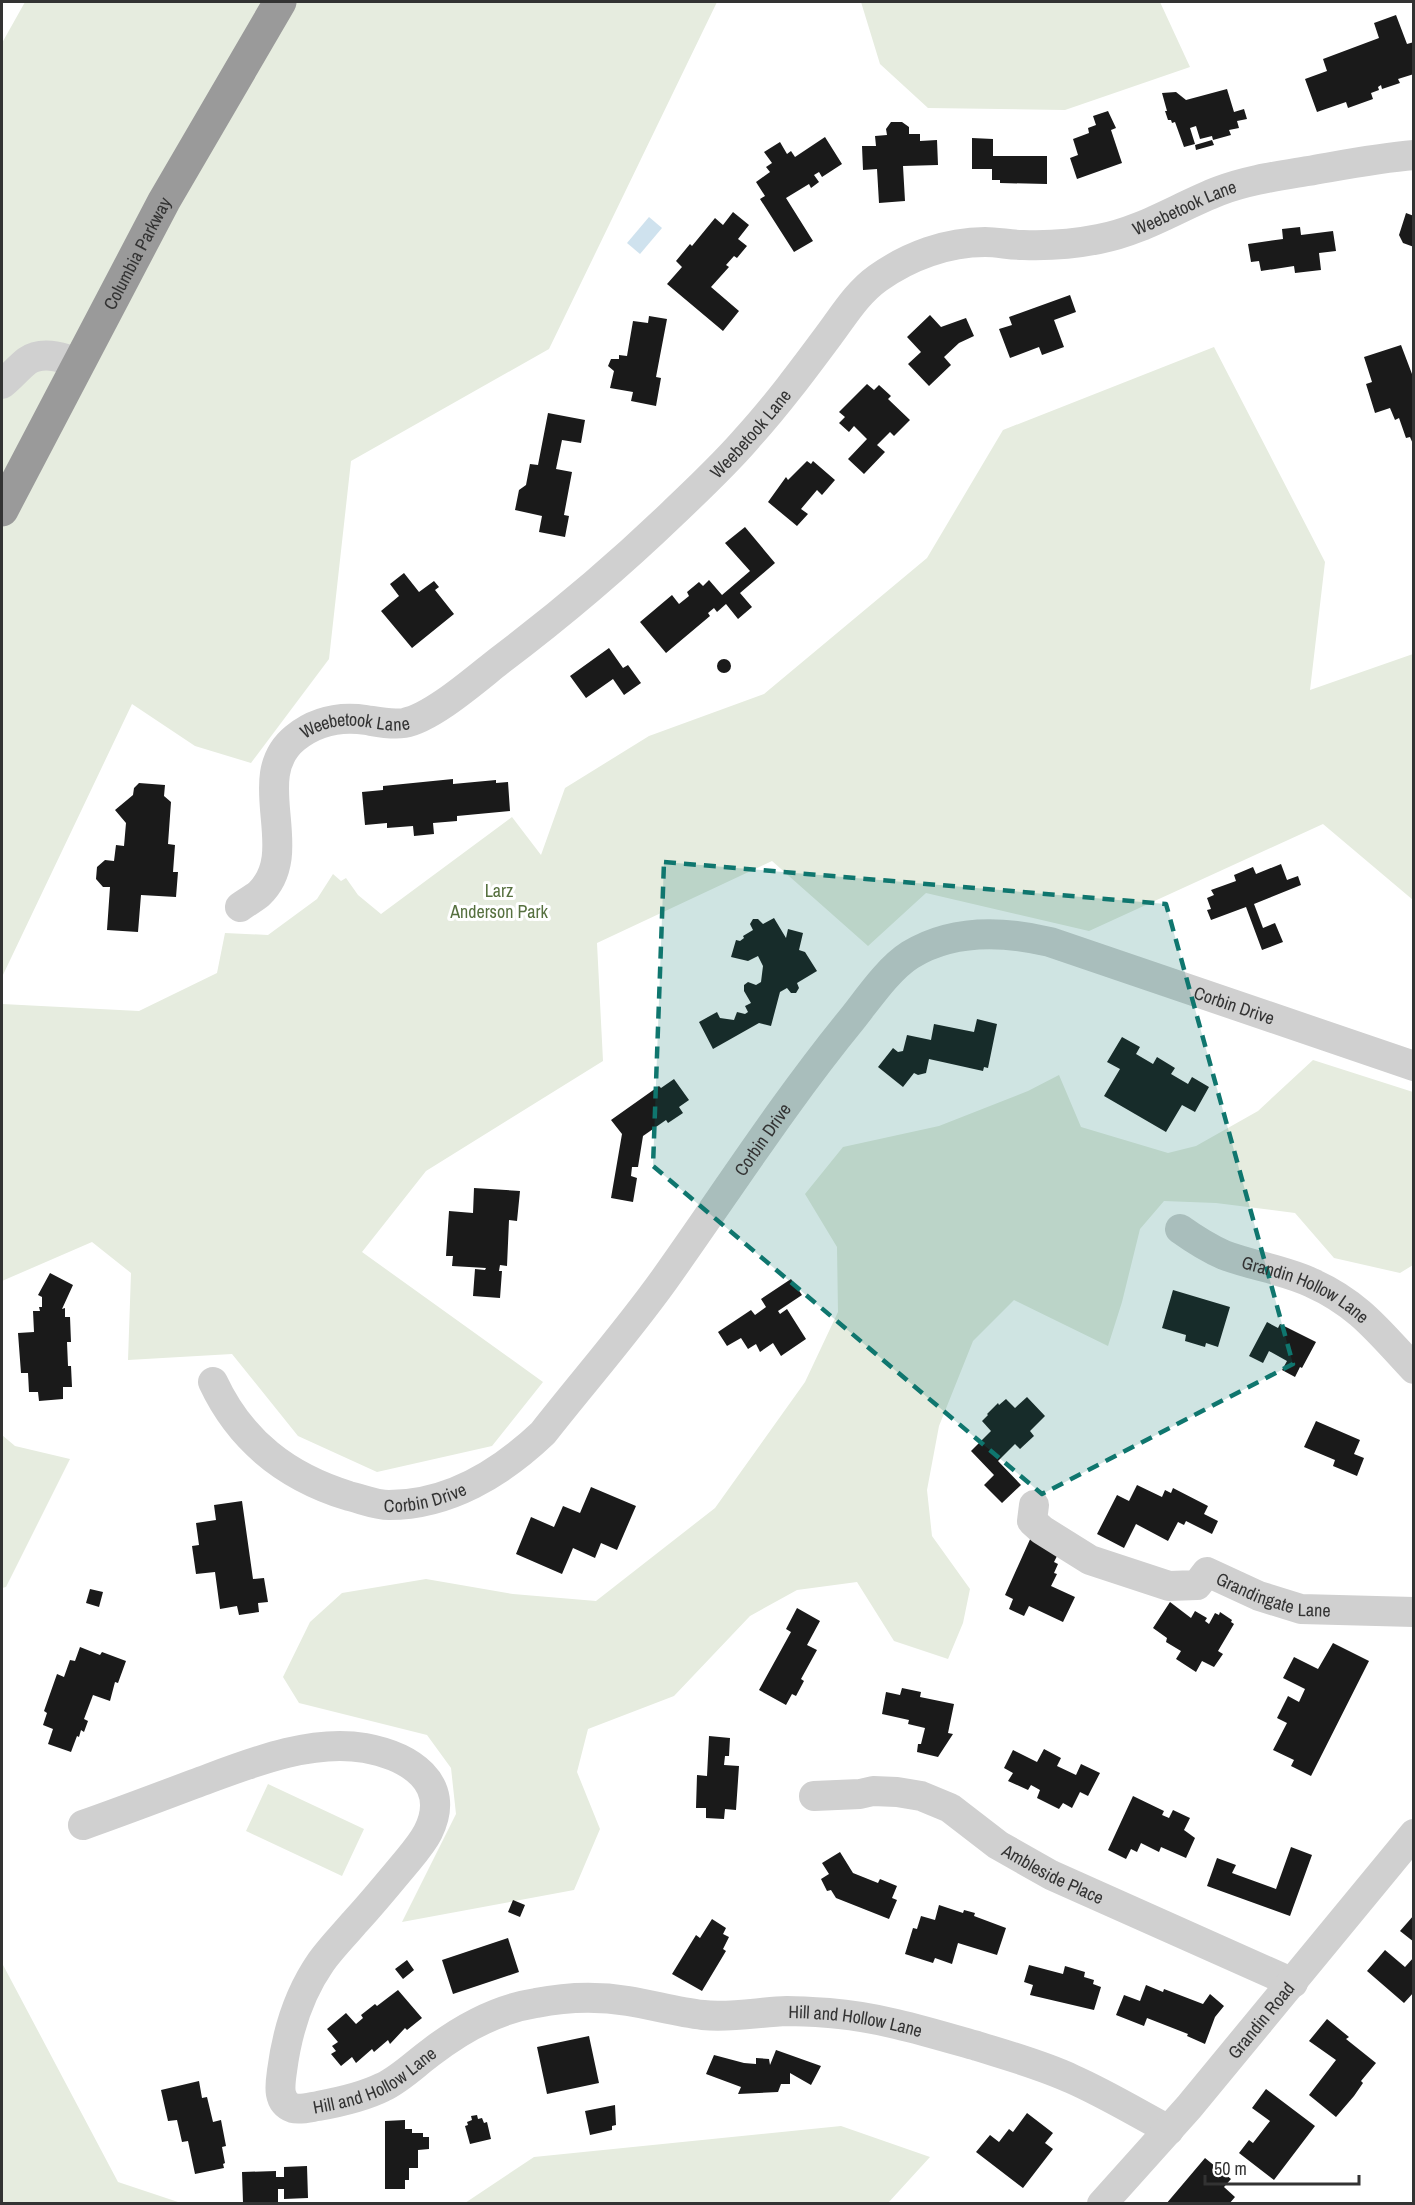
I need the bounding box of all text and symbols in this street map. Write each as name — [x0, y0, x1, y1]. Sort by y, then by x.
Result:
street label: Weebetook Lane — [1129, 173, 1239, 241]
street label: Columbia Parkway — [97, 192, 177, 314]
street label: Weebetook Lane — [704, 383, 796, 483]
street label: Weebetook Lane — [295, 706, 412, 744]
park label: Larz Anderson Park — [449, 878, 548, 924]
street label: Corbin Drive — [1191, 979, 1278, 1030]
street label: Corbin Drive — [728, 1098, 796, 1181]
street label: Grandin Hollow Lane — [1239, 1249, 1375, 1328]
street label: Corbin Drive — [384, 1476, 470, 1518]
street label: Grandingate Lane — [1212, 1566, 1331, 1622]
street label: Ambleside Place — [997, 1837, 1108, 1910]
street label: Grandin Road — [1222, 1976, 1300, 2064]
street label: Hill and Hollow Lane — [788, 1998, 925, 2043]
street label: Hill and Hollow Lane — [311, 2040, 441, 2119]
scale bar — [1205, 2148, 1360, 2186]
text: 50 m — [1214, 2156, 1247, 2181]

